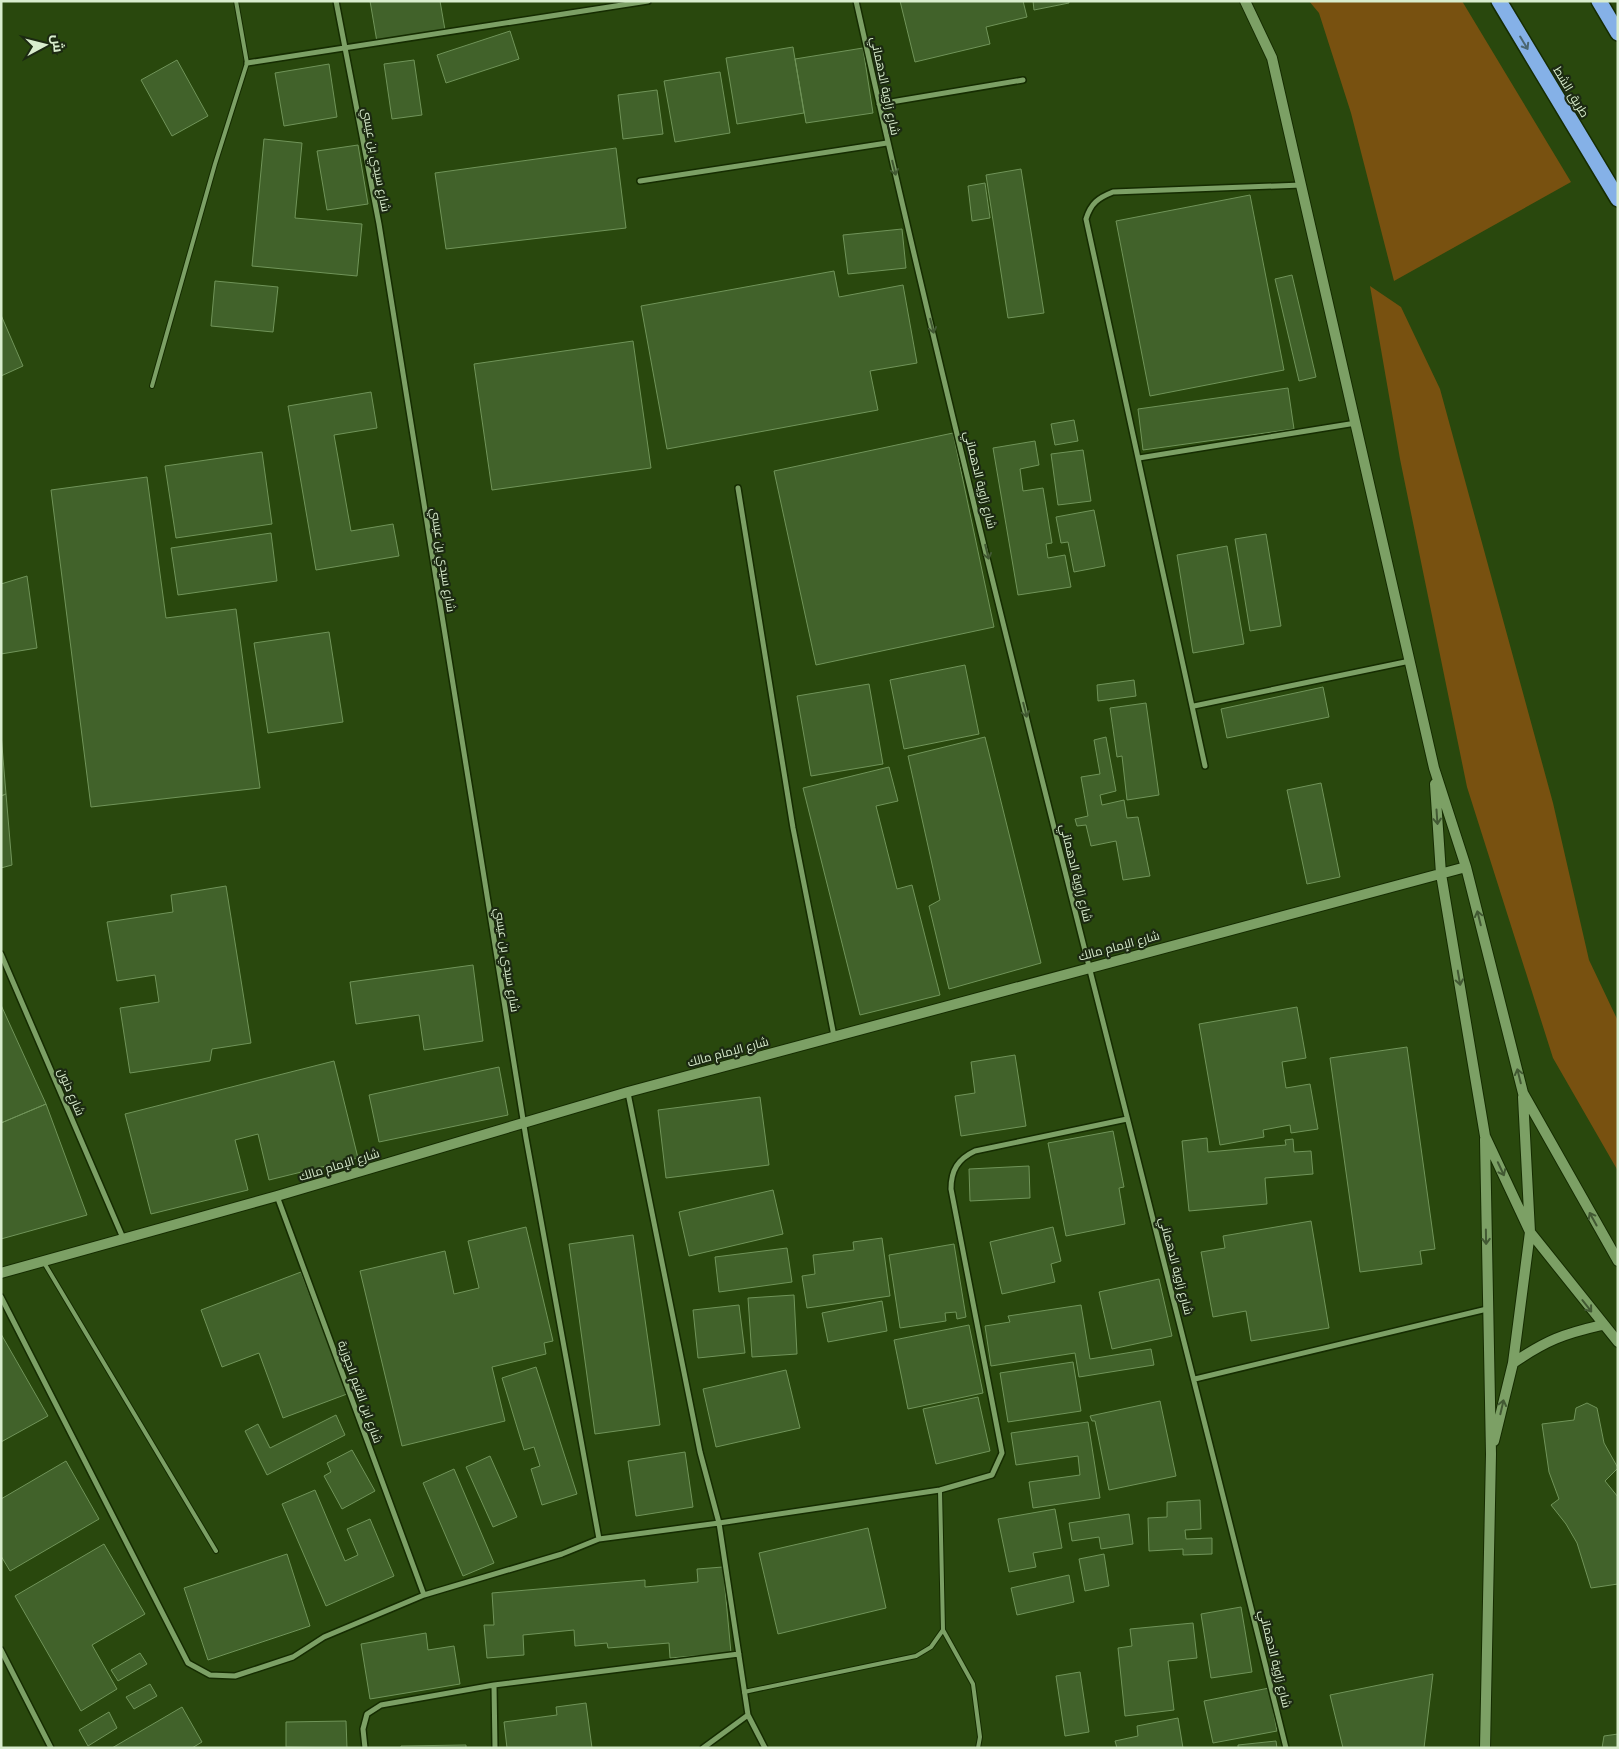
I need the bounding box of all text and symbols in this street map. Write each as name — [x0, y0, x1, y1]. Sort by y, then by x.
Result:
north arrow — [20, 20, 70, 70]
text: ش — [48, 33, 69, 53]
street label: شارع زاوية الدهماني — [865, 35, 904, 137]
one-way arrow — [1520, 36, 1530, 50]
street label: طريق الشط — [1549, 63, 1593, 121]
street label: شارع سيدي بن عيسي — [356, 107, 395, 214]
one-way arrow — [889, 160, 899, 176]
one-way arrow — [928, 318, 937, 334]
street label: شارع زاوية الدهماني — [958, 429, 1001, 531]
street label: شارع سيدي بن عيسي — [425, 507, 460, 614]
one-way arrow — [983, 544, 992, 560]
one-way arrow — [1021, 702, 1031, 718]
one-way arrow — [1433, 808, 1442, 824]
street label: شارع زاوية الدهماني — [1054, 822, 1097, 924]
street label: شارع سيدي بن عيسي — [489, 907, 524, 1014]
one-way arrow — [1473, 911, 1483, 927]
street label: شارع الإمام مالك — [1076, 926, 1161, 965]
one-way arrow — [1454, 969, 1464, 985]
street label: شارع الإمام مالك — [685, 1032, 770, 1071]
street label: شارع دنون — [54, 1065, 89, 1118]
one-way arrow — [1513, 1068, 1523, 1084]
street label: شارع الإمام مالك — [296, 1144, 381, 1185]
one-way arrow — [1497, 1161, 1506, 1176]
one-way arrow — [1588, 1212, 1598, 1227]
street label: شارع زاوية الدهماني — [1153, 1215, 1198, 1317]
one-way arrow — [1482, 1229, 1491, 1245]
one-way arrow — [1582, 1299, 1593, 1312]
street label: شارع ابن القيم الجوزية — [334, 1338, 387, 1446]
one-way arrow — [1498, 1400, 1508, 1416]
street label: شارع زاوية الدهماني — [1253, 1608, 1296, 1710]

